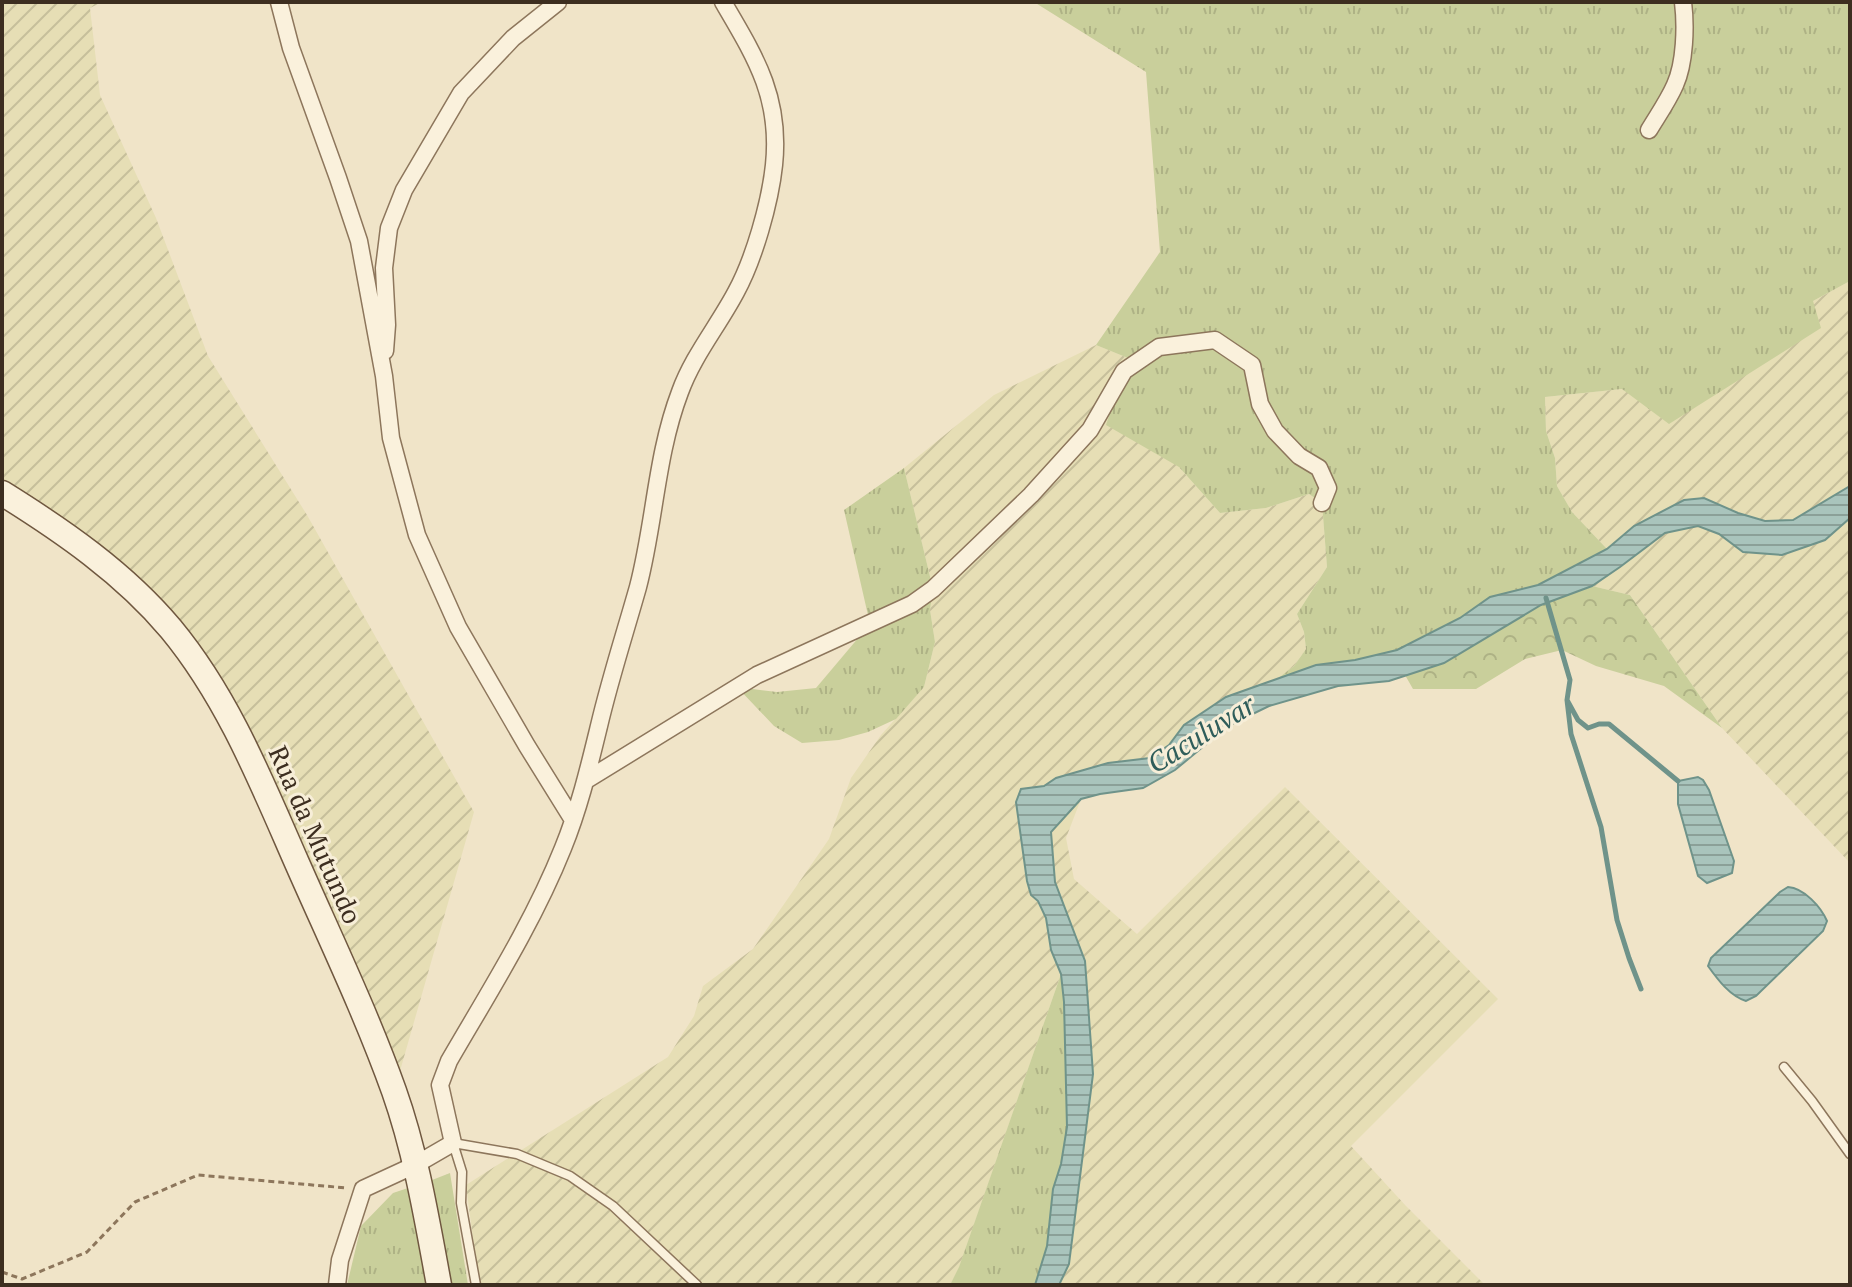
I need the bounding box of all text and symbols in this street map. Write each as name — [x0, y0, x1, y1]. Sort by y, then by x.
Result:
water label: Caculuvar — [1140, 685, 1263, 781]
street label: Rua da Mutundo — [262, 740, 370, 929]

